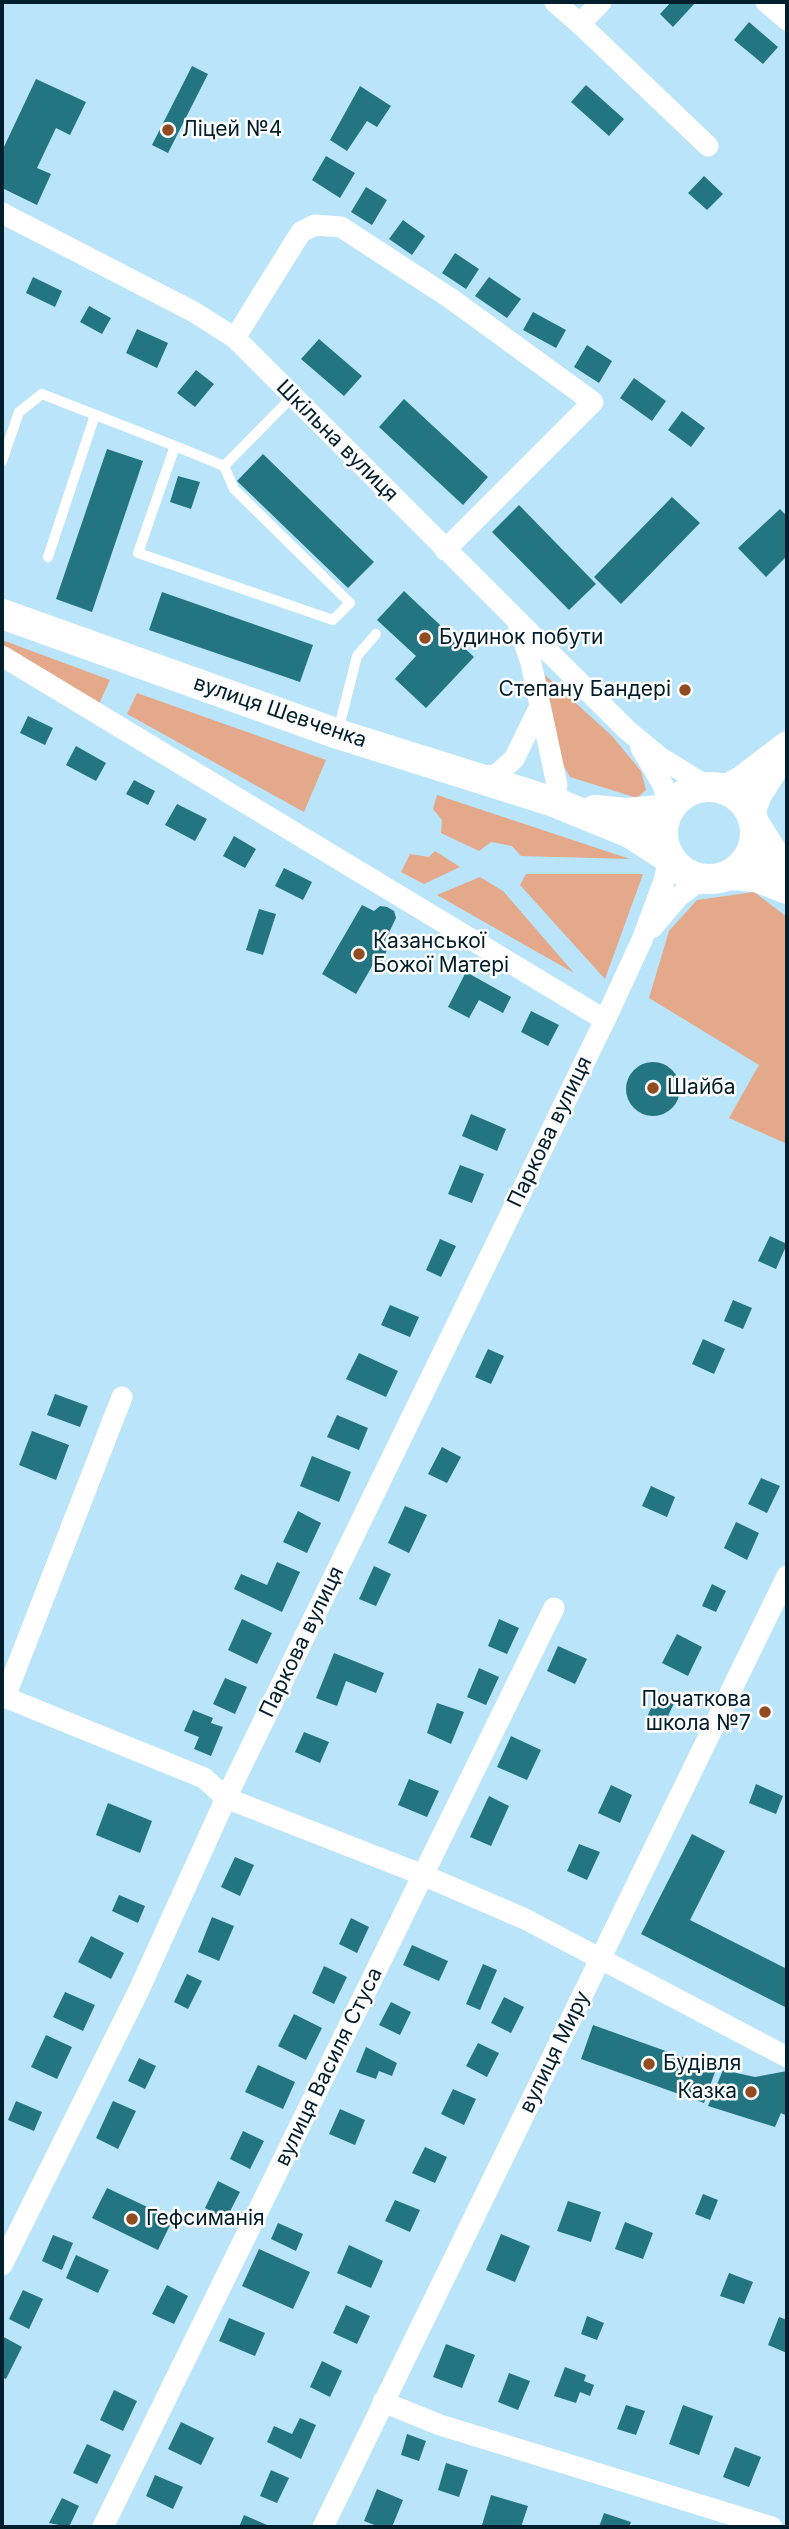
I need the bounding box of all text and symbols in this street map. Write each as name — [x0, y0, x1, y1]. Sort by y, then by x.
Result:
place label: Ліцей №4 — [182, 117, 282, 143]
marker: Ліцей №4 — [160, 122, 176, 138]
street label: Шкільна вулиця — [271, 375, 403, 507]
place label: Будинок побути — [439, 625, 603, 651]
marker: Будинок побути — [417, 630, 433, 646]
street label: вулиця Шевченка — [190, 671, 370, 753]
place label: Степану Бандері — [499, 677, 671, 703]
marker: Степану Бандері — [677, 682, 693, 698]
place label: Казанської Божої Матері — [373, 929, 509, 979]
marker: Казанської Божої Матері — [351, 946, 367, 962]
street label: Паркова вулиця — [503, 1052, 597, 1212]
place label: Шайба — [667, 1075, 736, 1101]
marker: Шайба — [645, 1080, 661, 1096]
street label: Паркова вулиця — [255, 1562, 349, 1722]
place label: Початкова школа №7 — [641, 1687, 751, 1737]
marker: Початкова школа №7 — [757, 1704, 773, 1720]
street label: вулиця Василя Стуса — [270, 1964, 388, 2170]
street label: вулиця Миру — [515, 1987, 595, 2117]
place label: Будівля — [663, 2051, 741, 2077]
marker: Будівля — [641, 2056, 657, 2072]
place label: Казка — [678, 2079, 737, 2105]
marker: Казка — [743, 2084, 759, 2100]
place label: Гефсиманія — [146, 2206, 265, 2232]
marker: Гефсиманія — [124, 2211, 140, 2227]

